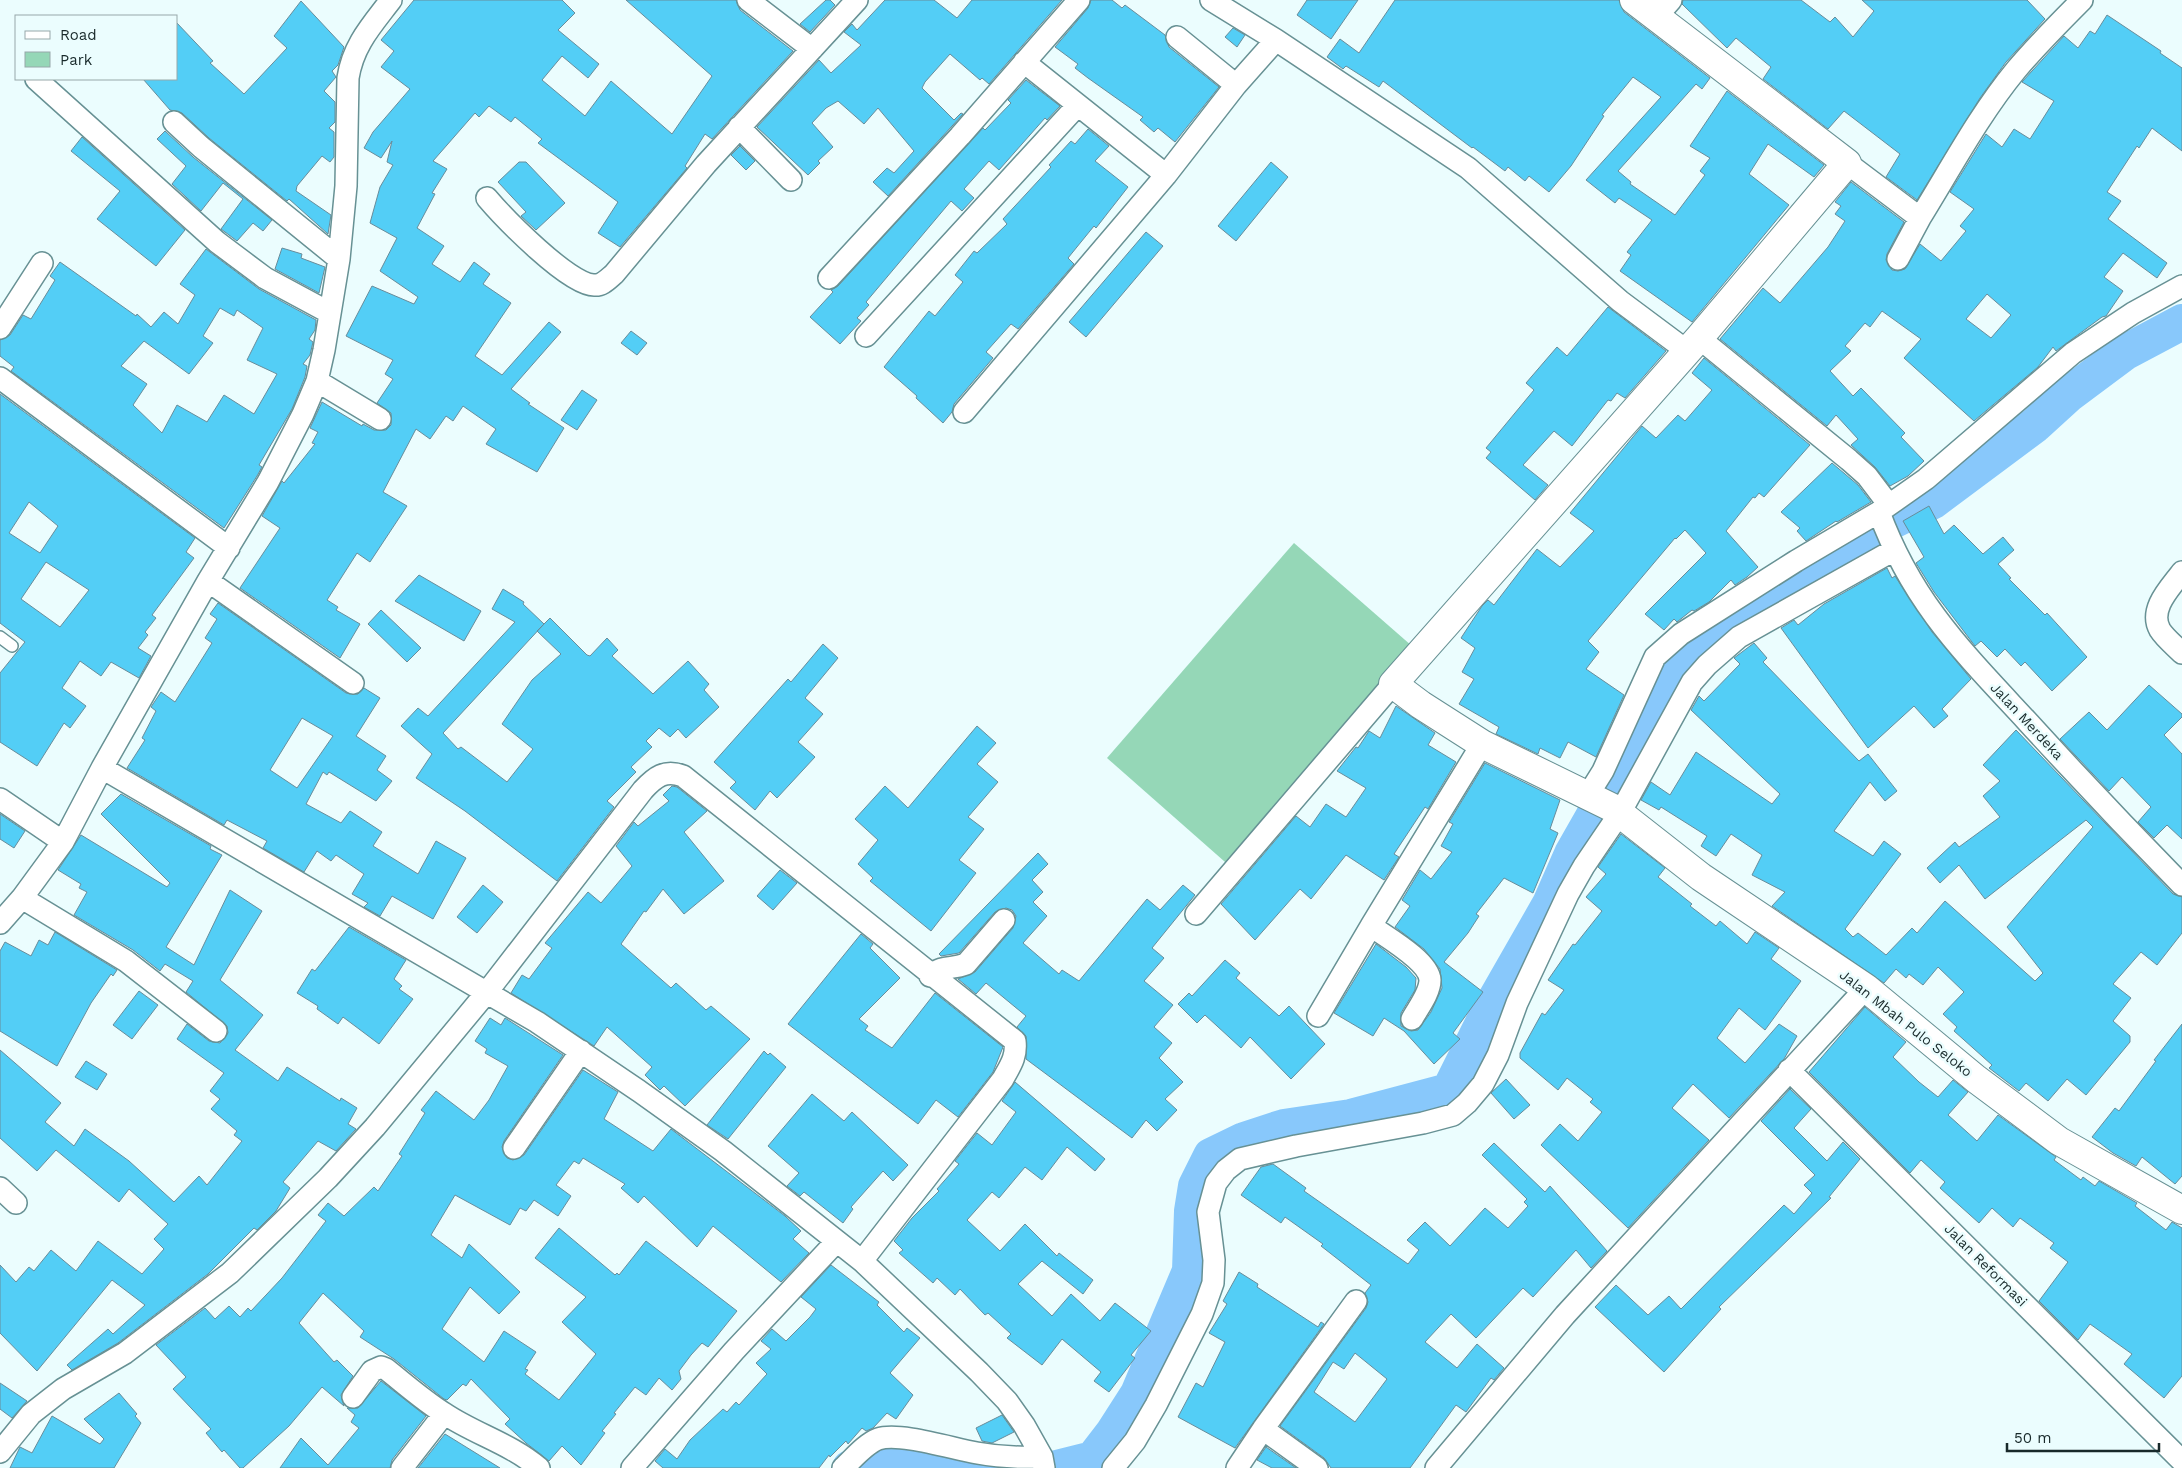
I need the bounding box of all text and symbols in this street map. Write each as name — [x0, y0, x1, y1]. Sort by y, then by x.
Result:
legend — [15, 15, 178, 80]
text: Road — [60, 26, 97, 44]
text: Park — [60, 51, 93, 69]
street label: Jalan Merdeka — [1987, 679, 2067, 763]
street label: Jalan Mbah Pulo Seloko — [1837, 966, 1975, 1080]
street label: Jalan Reformasi — [1941, 1220, 2031, 1310]
scale bar — [2007, 1420, 2160, 1452]
text: 50 m — [2014, 1429, 2051, 1447]

